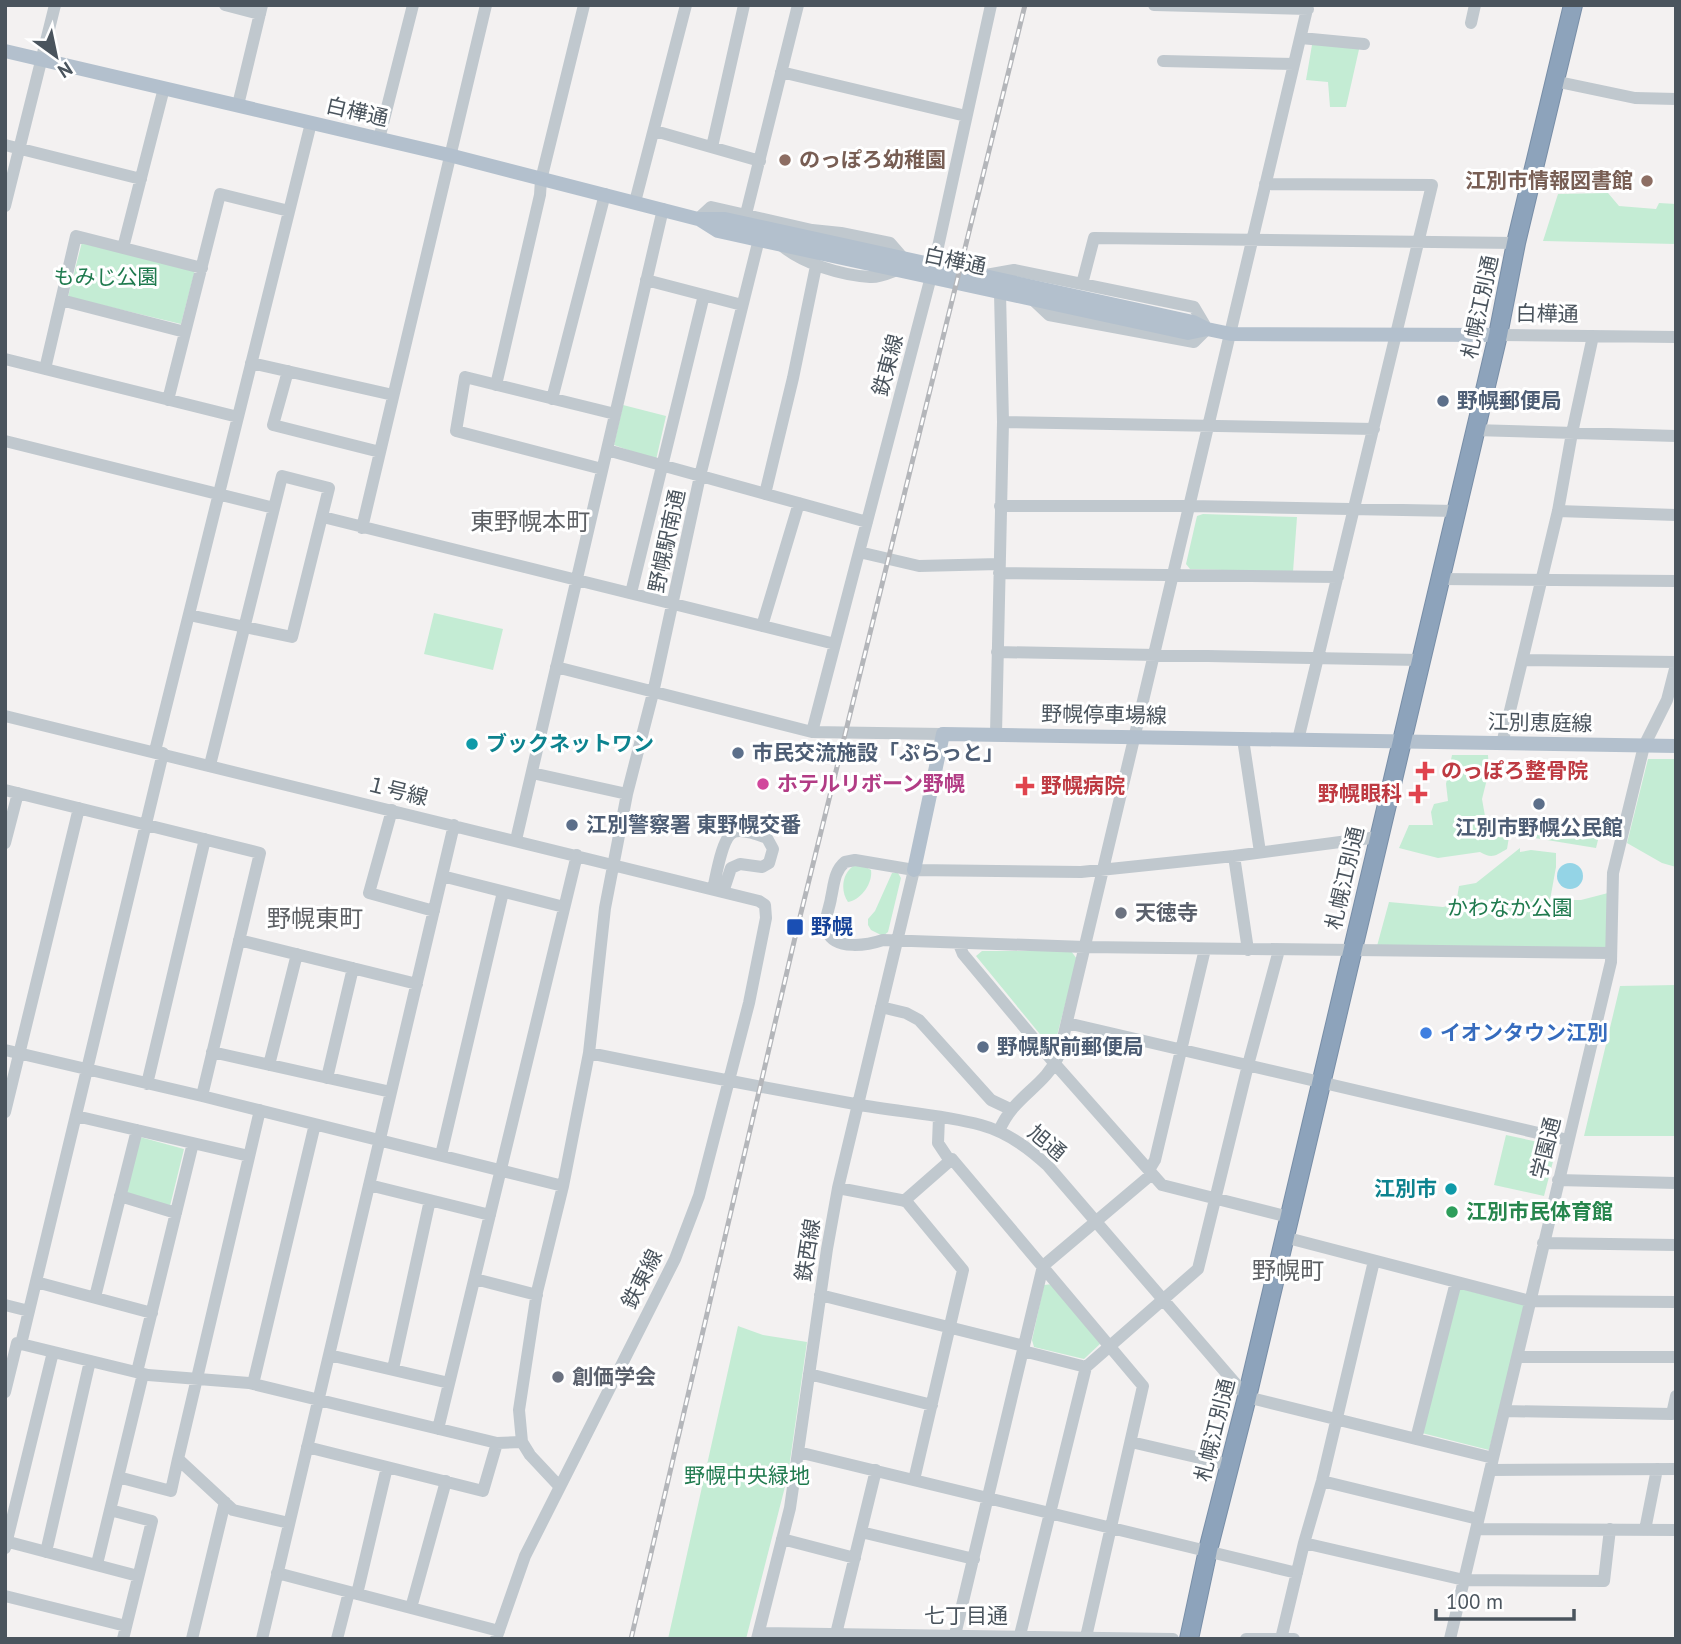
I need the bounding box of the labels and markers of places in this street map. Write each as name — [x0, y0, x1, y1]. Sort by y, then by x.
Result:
place label: のっぽろ幼稚園 — [799, 146, 946, 173]
marker: のっぽろ幼稚園 — [777, 152, 793, 168]
place label: 江別市情報図書館 — [1465, 167, 1633, 194]
marker: 江別市情報図書館 — [1639, 173, 1655, 189]
place label: 野幌郵便局 — [1457, 387, 1562, 414]
marker: 野幌郵便局 — [1435, 393, 1451, 409]
place label: ブックネットワン — [486, 730, 654, 757]
marker: ブックネットワン — [464, 736, 480, 752]
place label: 市民交流施設「ぷらっと」 — [752, 739, 1004, 766]
marker: 市民交流施設「ぷらっと」 — [730, 745, 746, 761]
place label: のっぽろ整骨院 — [1441, 757, 1588, 784]
marker: のっぽろ整骨院 — [1415, 761, 1435, 781]
place label: ホテルリボーン野幌 — [777, 770, 965, 797]
place label: 野幌病院 — [1041, 772, 1125, 799]
marker: ホテルリボーン野幌 — [755, 776, 771, 792]
marker: 野幌病院 — [1015, 776, 1035, 796]
place label: 野幌眼科 — [1318, 780, 1402, 807]
marker: 野幌眼科 — [1408, 784, 1428, 804]
marker: 江別市野幌公民館 — [1531, 796, 1547, 812]
place label: 江別警察署 東野幌交番 — [586, 811, 801, 838]
place label: 江別市野幌公民館 — [1455, 814, 1623, 841]
marker: 江別警察署 東野幌交番 — [564, 817, 580, 833]
place label: 天徳寺 — [1135, 899, 1198, 926]
marker: 天徳寺 — [1113, 905, 1129, 921]
place label: 野幌 — [811, 913, 853, 940]
marker: 野幌 — [785, 917, 805, 937]
place label: イオンタウン江別 — [1440, 1019, 1608, 1046]
marker: イオンタウン江別 — [1418, 1025, 1434, 1041]
place label: 野幌駅前郵便局 — [997, 1033, 1144, 1060]
marker: 野幌駅前郵便局 — [975, 1039, 991, 1055]
place label: 江別市 — [1374, 1175, 1437, 1202]
marker: 江別市 — [1443, 1181, 1459, 1197]
place label: 江別市民体育館 — [1466, 1198, 1613, 1225]
marker: 江別市民体育館 — [1444, 1204, 1460, 1220]
place label: 創価学会 — [572, 1363, 656, 1390]
marker: 創価学会 — [550, 1369, 566, 1385]

